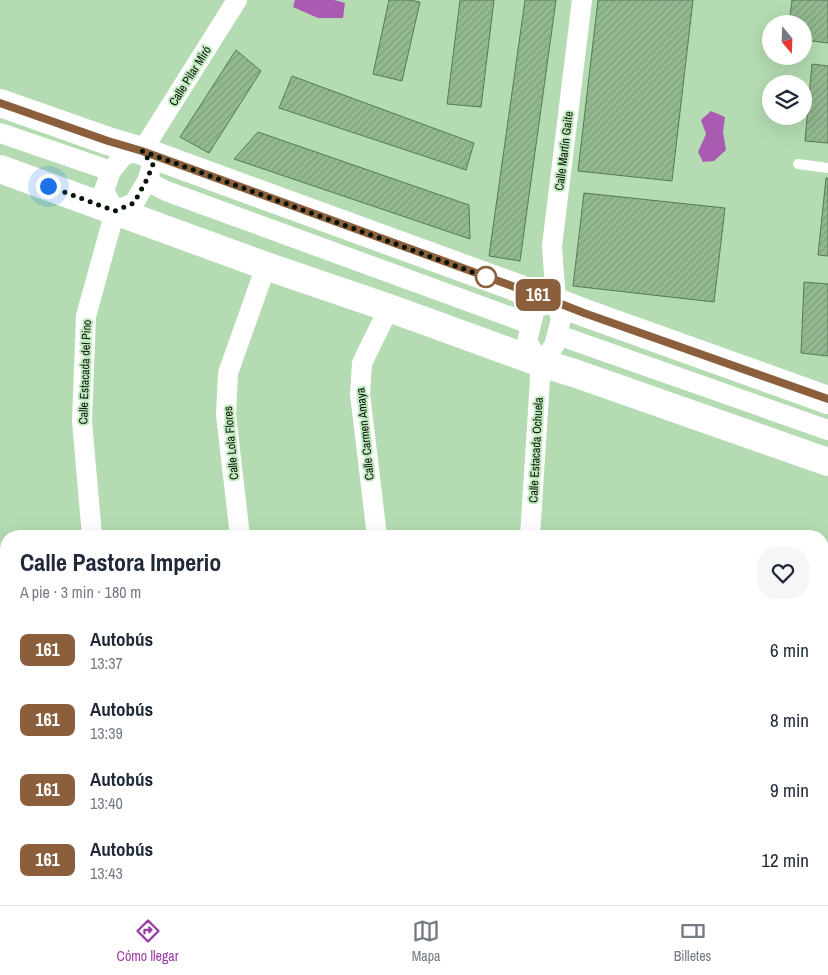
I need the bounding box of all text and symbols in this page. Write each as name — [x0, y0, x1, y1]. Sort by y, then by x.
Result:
north arrow — [762, 15, 812, 65]
map controls — [762, 15, 812, 125]
street label: Calle Pilar Miró — [165, 43, 215, 109]
button: layers — [762, 75, 812, 125]
street label: Calle Martín Gaite — [551, 110, 577, 192]
your location — [36, 174, 61, 199]
unlabelled marker — [475, 266, 497, 288]
line badge: 161 — [509, 279, 567, 311]
text: 161 — [526, 282, 550, 307]
street label: Calle Estacada del Pino — [75, 319, 95, 425]
street label: Calle Carmen Amaya — [352, 386, 378, 481]
street label: Calle Estacada Ochuela — [525, 396, 547, 503]
street label: Calle Lola Flores — [220, 405, 242, 480]
text: Calle Pastora Imperio — [20, 546, 221, 578]
button: heart — [757, 547, 809, 599]
text: A pie · 3 min · 180 m — [20, 581, 141, 603]
text: Autobús — [90, 626, 153, 652]
text: 161 — [35, 637, 60, 662]
text: 6 min — [770, 637, 809, 663]
text: 13:37 — [90, 652, 123, 674]
text: Autobús — [90, 696, 153, 722]
text: 161 — [35, 707, 60, 732]
text: 8 min — [770, 707, 809, 733]
text: 13:39 — [90, 722, 123, 744]
text: Autobús — [90, 766, 153, 792]
text: 161 — [35, 777, 60, 802]
text: 9 min — [770, 777, 809, 803]
text: 13:40 — [90, 792, 123, 814]
text: Autobús — [90, 836, 153, 862]
text: 161 — [35, 847, 60, 872]
text: 12 min — [761, 847, 809, 873]
text: 13:43 — [90, 862, 123, 884]
tab: Cómo llegar — [117, 917, 179, 965]
tab: Mapa — [412, 917, 440, 965]
tab: Billetes — [674, 917, 711, 965]

